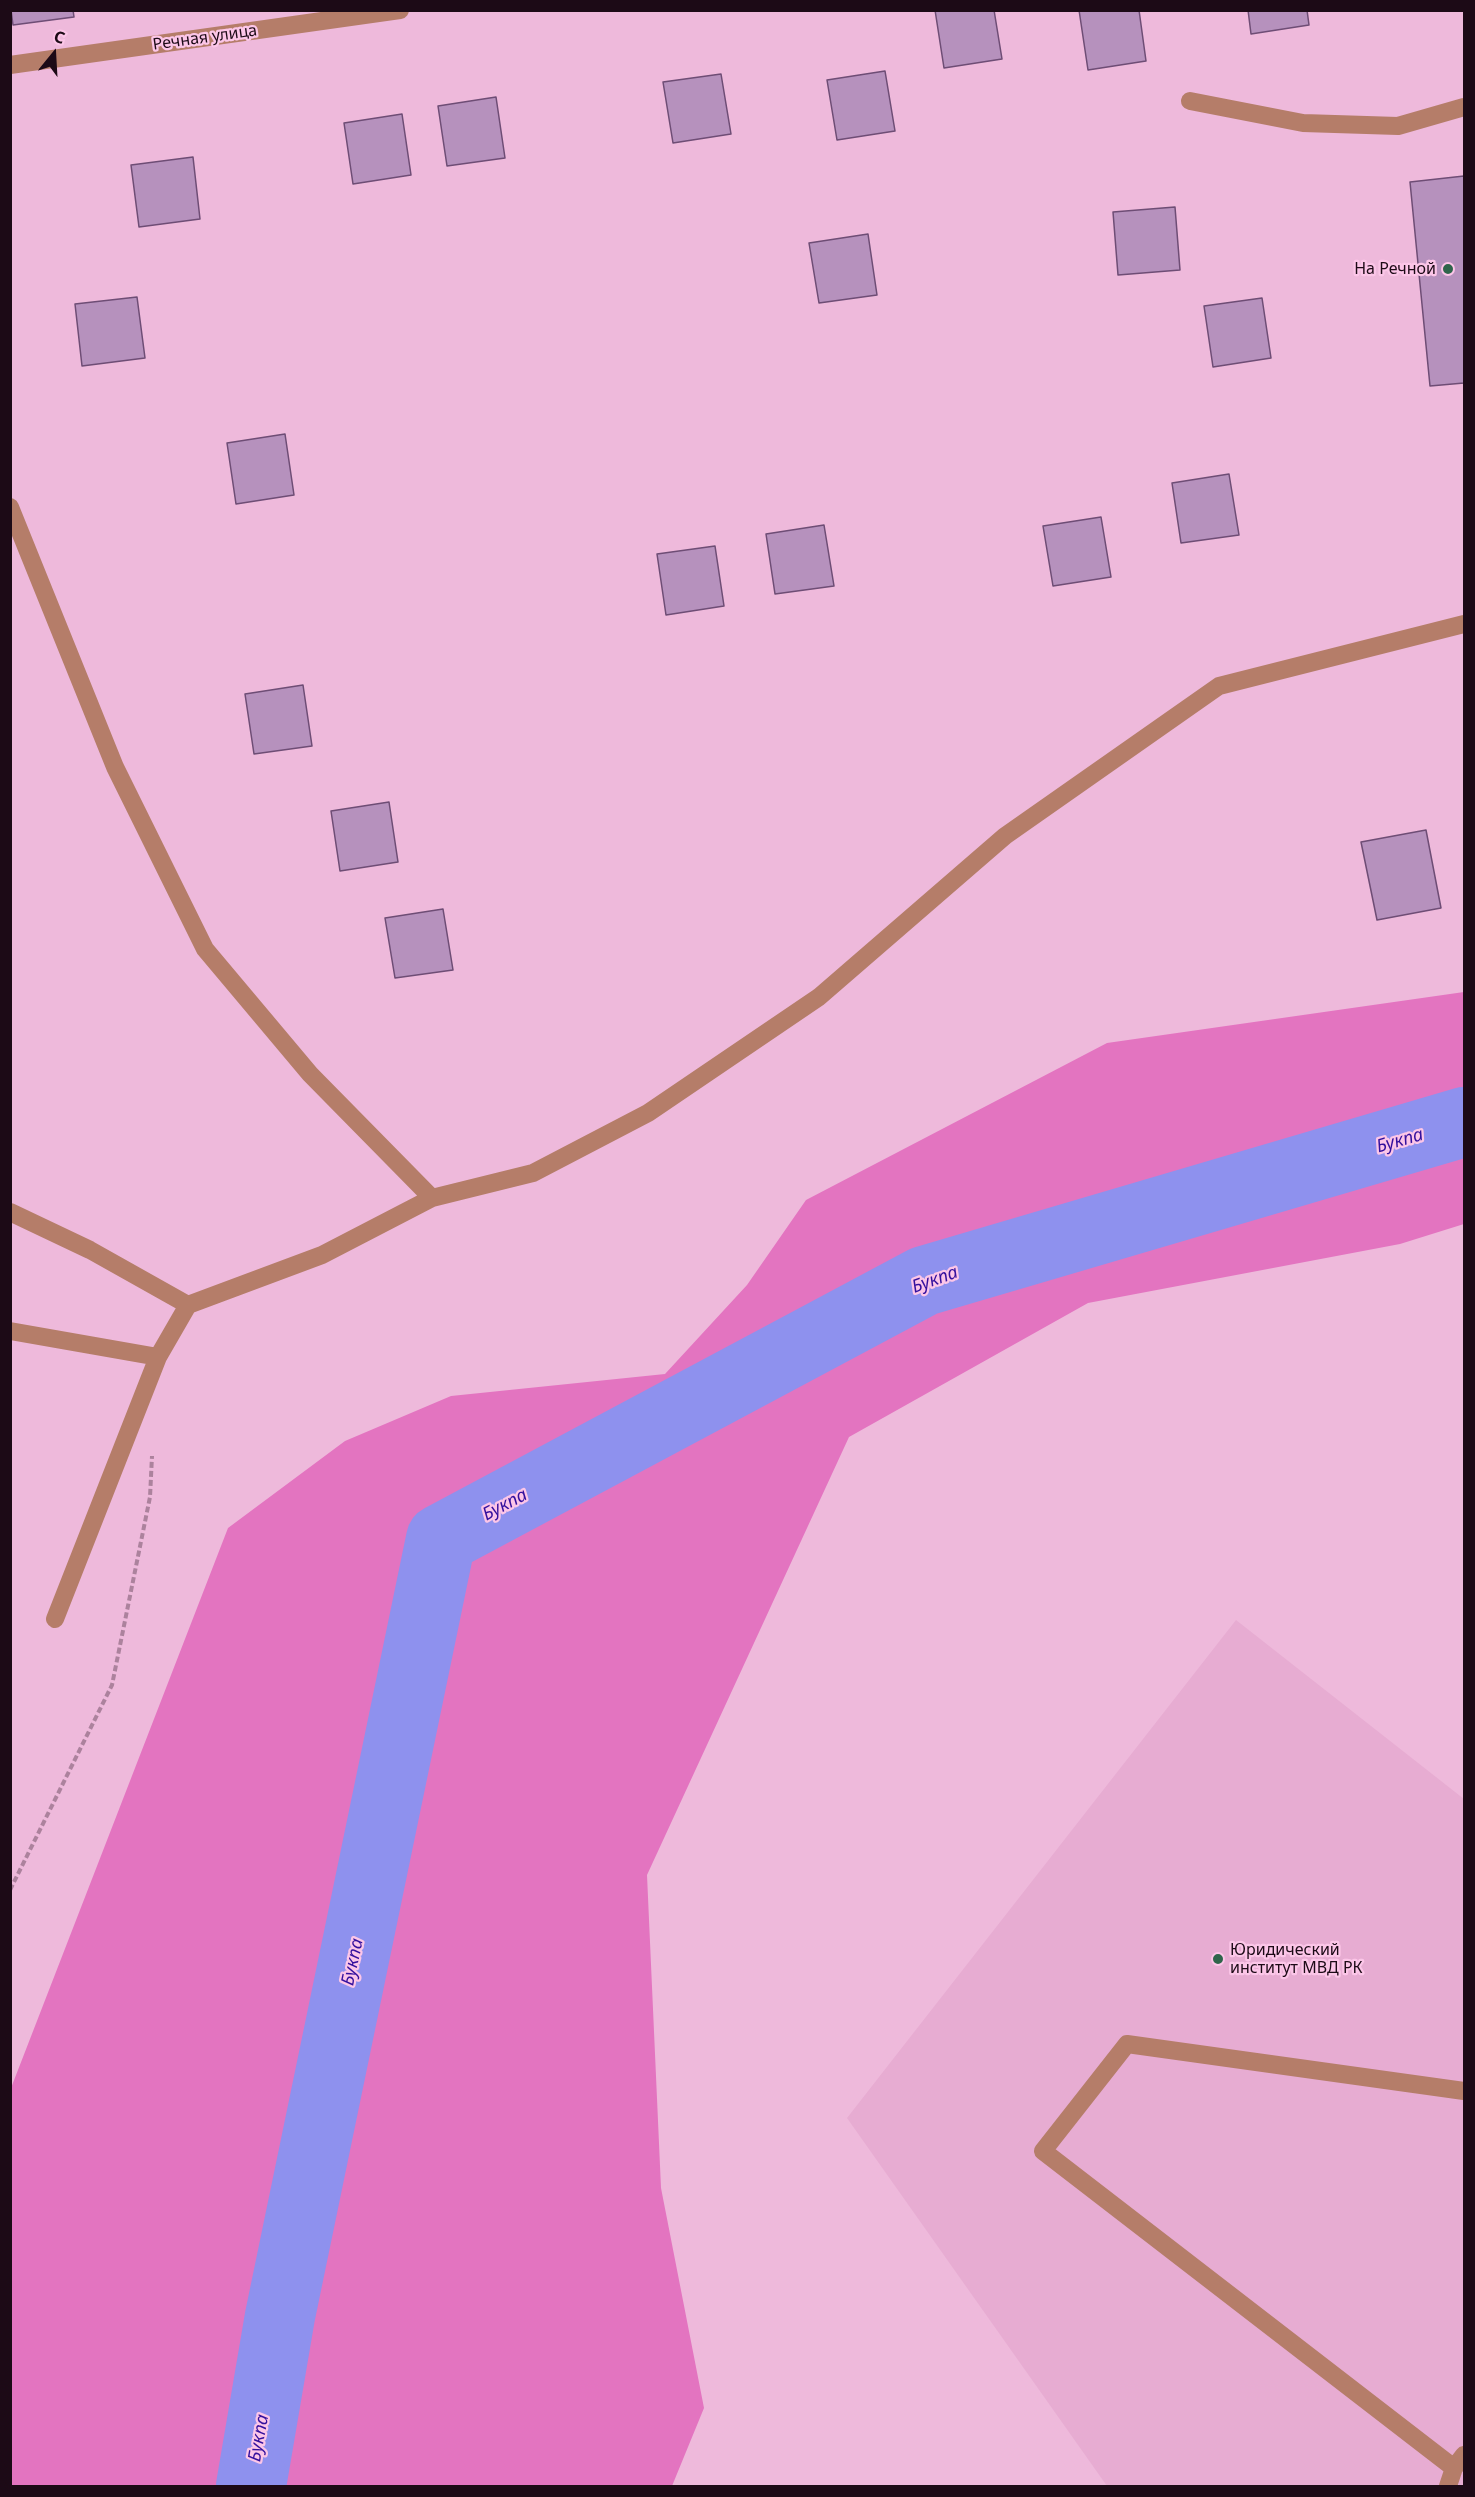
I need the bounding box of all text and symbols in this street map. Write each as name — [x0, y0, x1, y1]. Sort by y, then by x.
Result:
street label: Речная улица — [152, 21, 258, 55]
north arrow — [24, 24, 84, 84]
text: С — [51, 25, 68, 49]
place label: На Речной — [1354, 259, 1436, 279]
marker: На Речной — [1441, 262, 1455, 276]
water label: Букпа — [1374, 1124, 1426, 1158]
water label: Букпа — [909, 1262, 961, 1298]
water label: Букпа — [479, 1484, 531, 1526]
water label: Букпа — [337, 1936, 369, 1988]
place label: Юридический институт МВД РК — [1230, 1940, 1363, 1978]
marker: Юридический институт МВД РК — [1211, 1952, 1225, 1966]
water label: Букпа — [244, 2413, 274, 2463]

